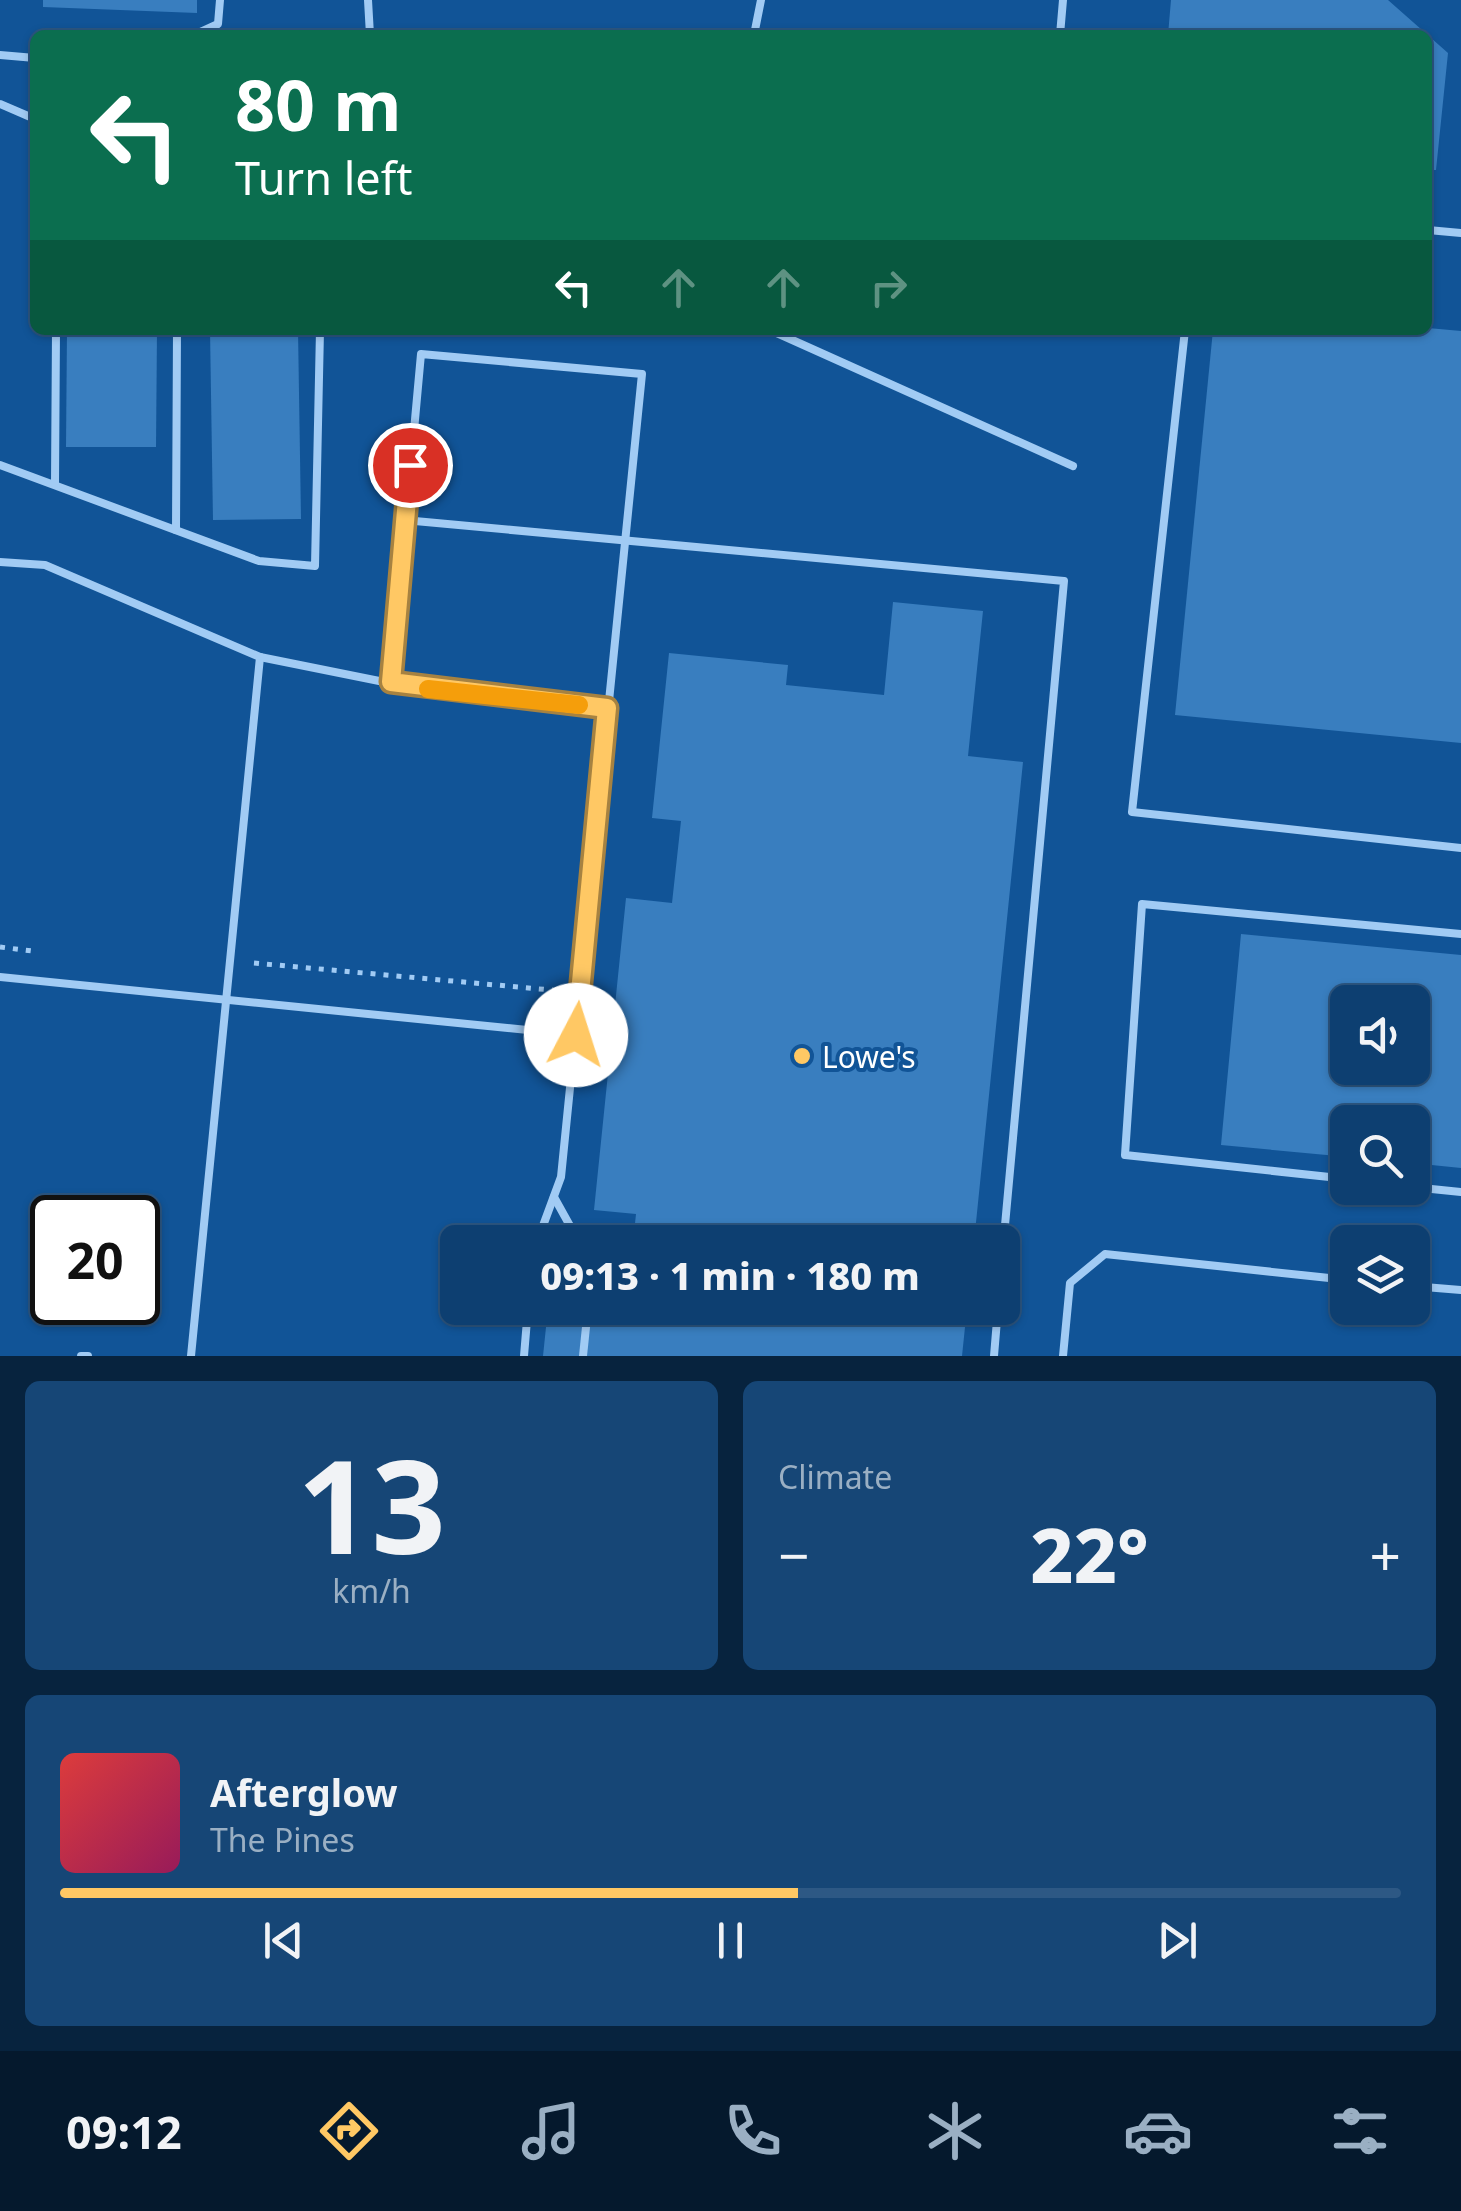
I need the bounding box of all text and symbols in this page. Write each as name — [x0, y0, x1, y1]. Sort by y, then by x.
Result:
text: 80 m — [235, 56, 402, 152]
icon: left — [70, 70, 200, 200]
text: Turn left — [235, 147, 412, 208]
icon: left — [546, 260, 601, 315]
icon: ahead — [651, 260, 706, 315]
icon: ahead — [756, 260, 811, 315]
icon: right — [861, 260, 916, 315]
pin — [368, 423, 453, 508]
icon: arrive — [383, 438, 438, 493]
position arrow — [524, 983, 628, 1087]
map controls — [1330, 985, 1430, 1325]
button: sound — [1330, 985, 1430, 1085]
place label: Lowe's — [822, 1036, 916, 1077]
marker: Lowe's — [791, 1045, 813, 1067]
button: search — [1330, 1105, 1430, 1205]
speed limit sign: 20 — [30, 1195, 160, 1325]
button: layers — [1330, 1225, 1430, 1325]
text: 09:13 · 1 min · 180 m — [540, 1249, 920, 1301]
text: 13 — [297, 1415, 446, 1592]
text: Climate — [778, 1455, 892, 1498]
text: 22° — [1030, 1503, 1149, 1605]
text: − — [778, 1517, 809, 1592]
text: + — [1370, 1517, 1401, 1592]
text: km/h — [332, 1569, 411, 1612]
text: Afterglow — [210, 1766, 398, 1818]
text: The Pines — [210, 1818, 355, 1861]
icon: previous — [256, 1913, 311, 1968]
icon: pause — [703, 1913, 758, 1968]
icon: next — [1150, 1913, 1205, 1968]
icon: directions — [314, 2096, 384, 2166]
icon: music — [516, 2096, 586, 2166]
icon: phone — [718, 2096, 788, 2166]
icon: climate — [920, 2096, 990, 2166]
icon: car — [1123, 2096, 1193, 2166]
icon: filters — [1325, 2096, 1395, 2166]
text: 09:12 — [66, 2101, 182, 2162]

